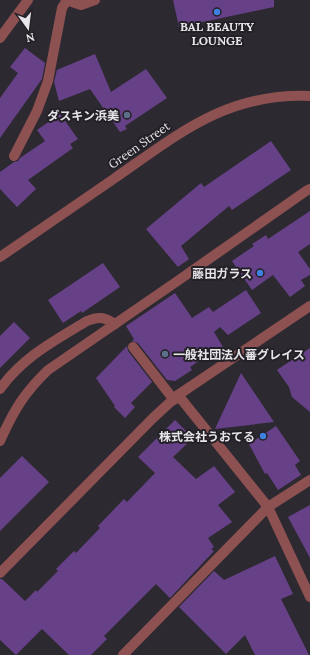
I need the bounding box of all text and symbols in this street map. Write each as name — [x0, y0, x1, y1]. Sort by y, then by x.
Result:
marker: BAL BEAUTY LOUNGE — [212, 7, 222, 17]
north arrow — [8, 8, 48, 48]
place label: BAL BEAUTY LOUNGE — [180, 19, 254, 48]
text: N — [24, 30, 36, 46]
place label: ダスキン浜美 — [47, 108, 119, 123]
marker: ダスキン浜美 — [122, 110, 132, 120]
street label: Green Street — [105, 118, 173, 172]
place label: 藤田ガラス — [192, 266, 252, 281]
marker: 藤田ガラス — [255, 268, 265, 278]
place label: 一般社団法人蕃グレイス — [173, 347, 305, 362]
marker: 一般社団法人蕃グレイス — [160, 349, 170, 359]
place label: 株式会社うおてる — [159, 429, 255, 444]
marker: 株式会社うおてる — [258, 431, 268, 441]

